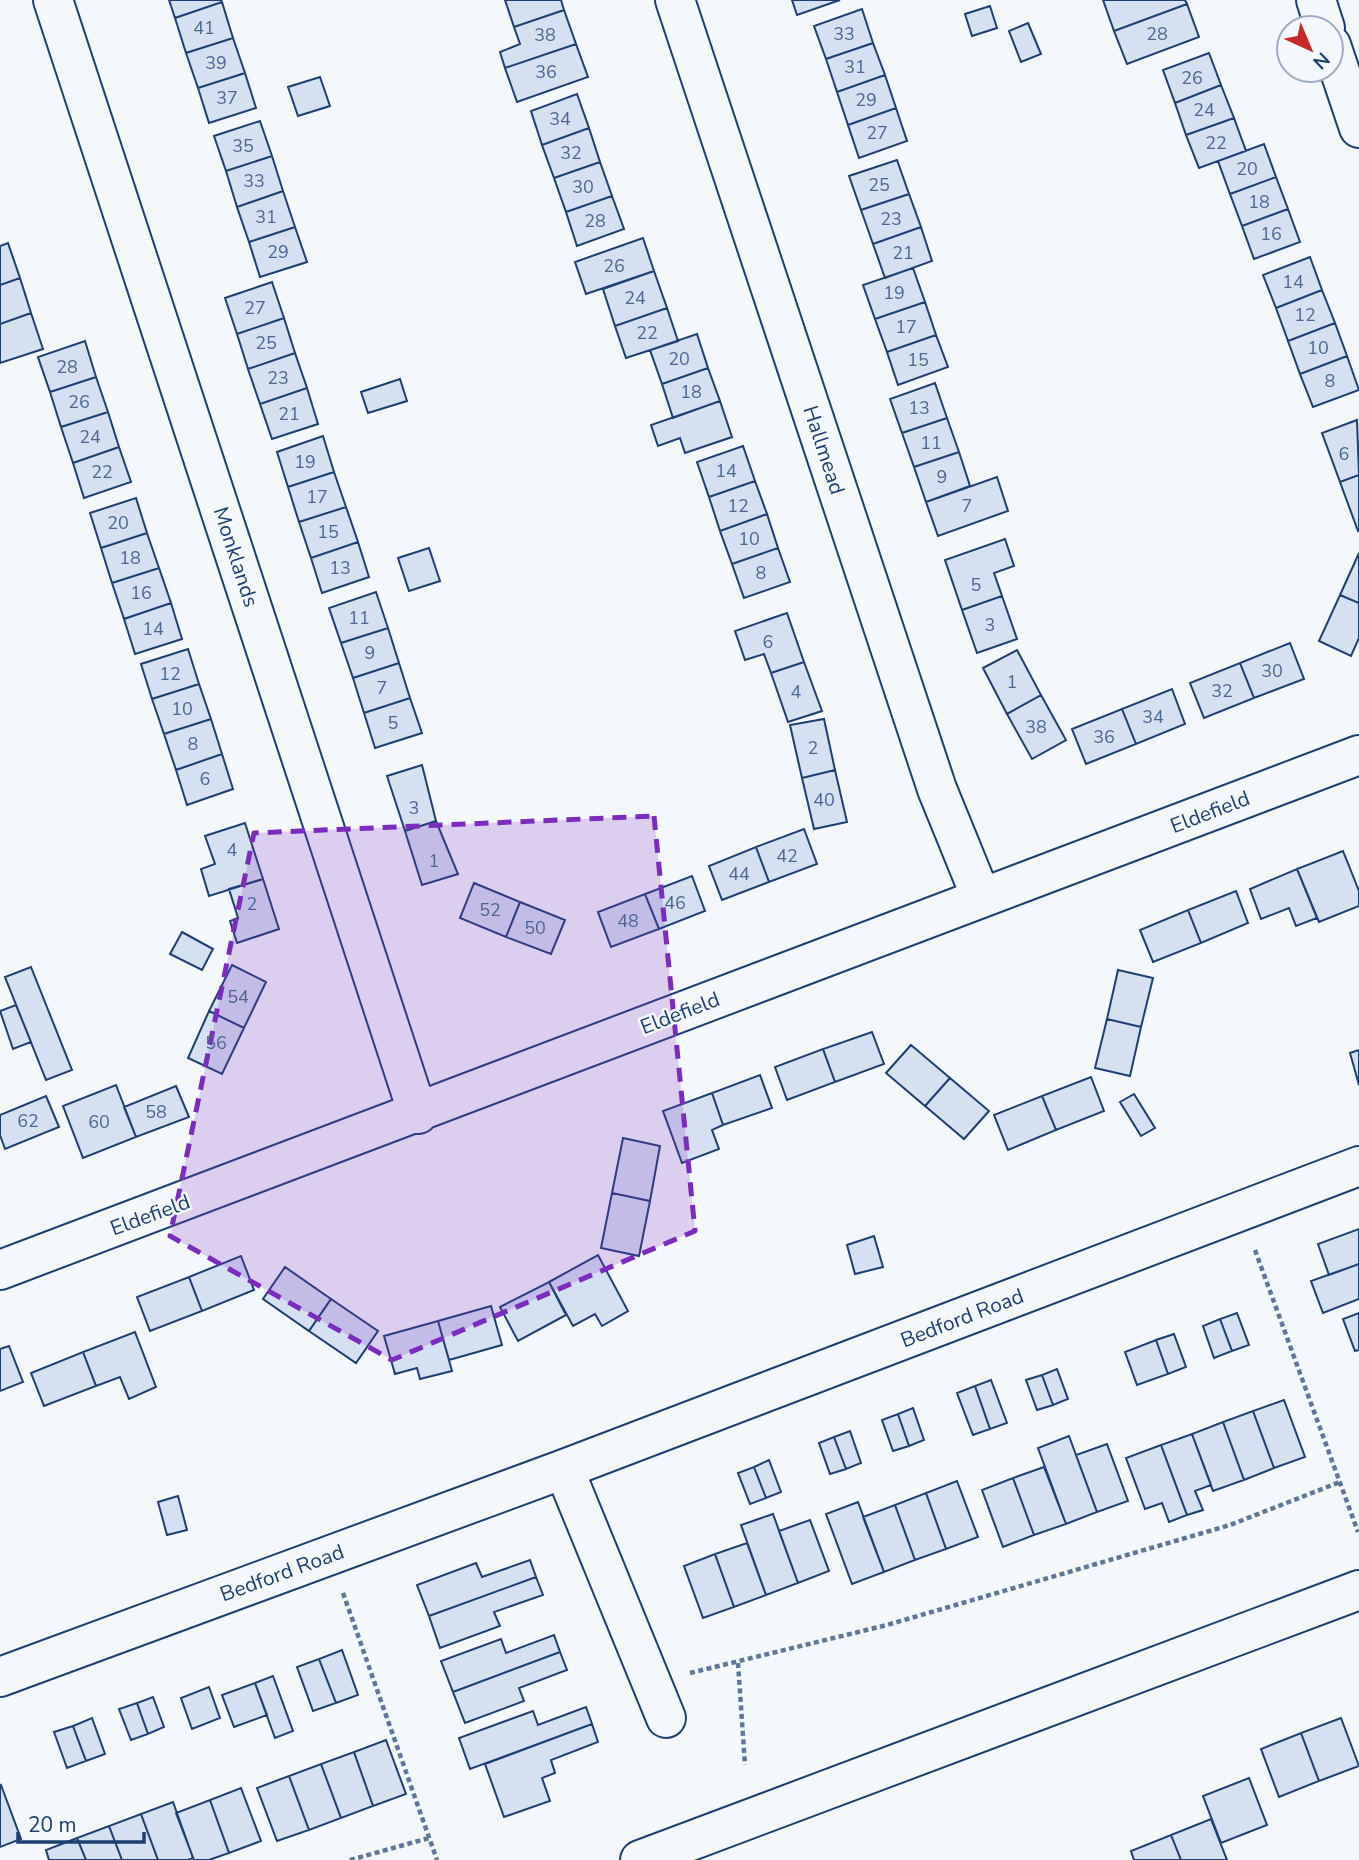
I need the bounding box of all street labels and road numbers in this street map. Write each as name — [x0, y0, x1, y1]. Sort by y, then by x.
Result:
street label: Hallmead — [796, 402, 852, 498]
street label: Monklands — [207, 503, 265, 611]
street label: Eldefield — [1166, 784, 1254, 840]
street label: Eldefield — [636, 985, 724, 1041]
street label: Eldefield — [106, 1188, 194, 1242]
street label: Bedford Road — [896, 1282, 1028, 1354]
street label: Bedford Road — [216, 1538, 348, 1608]

